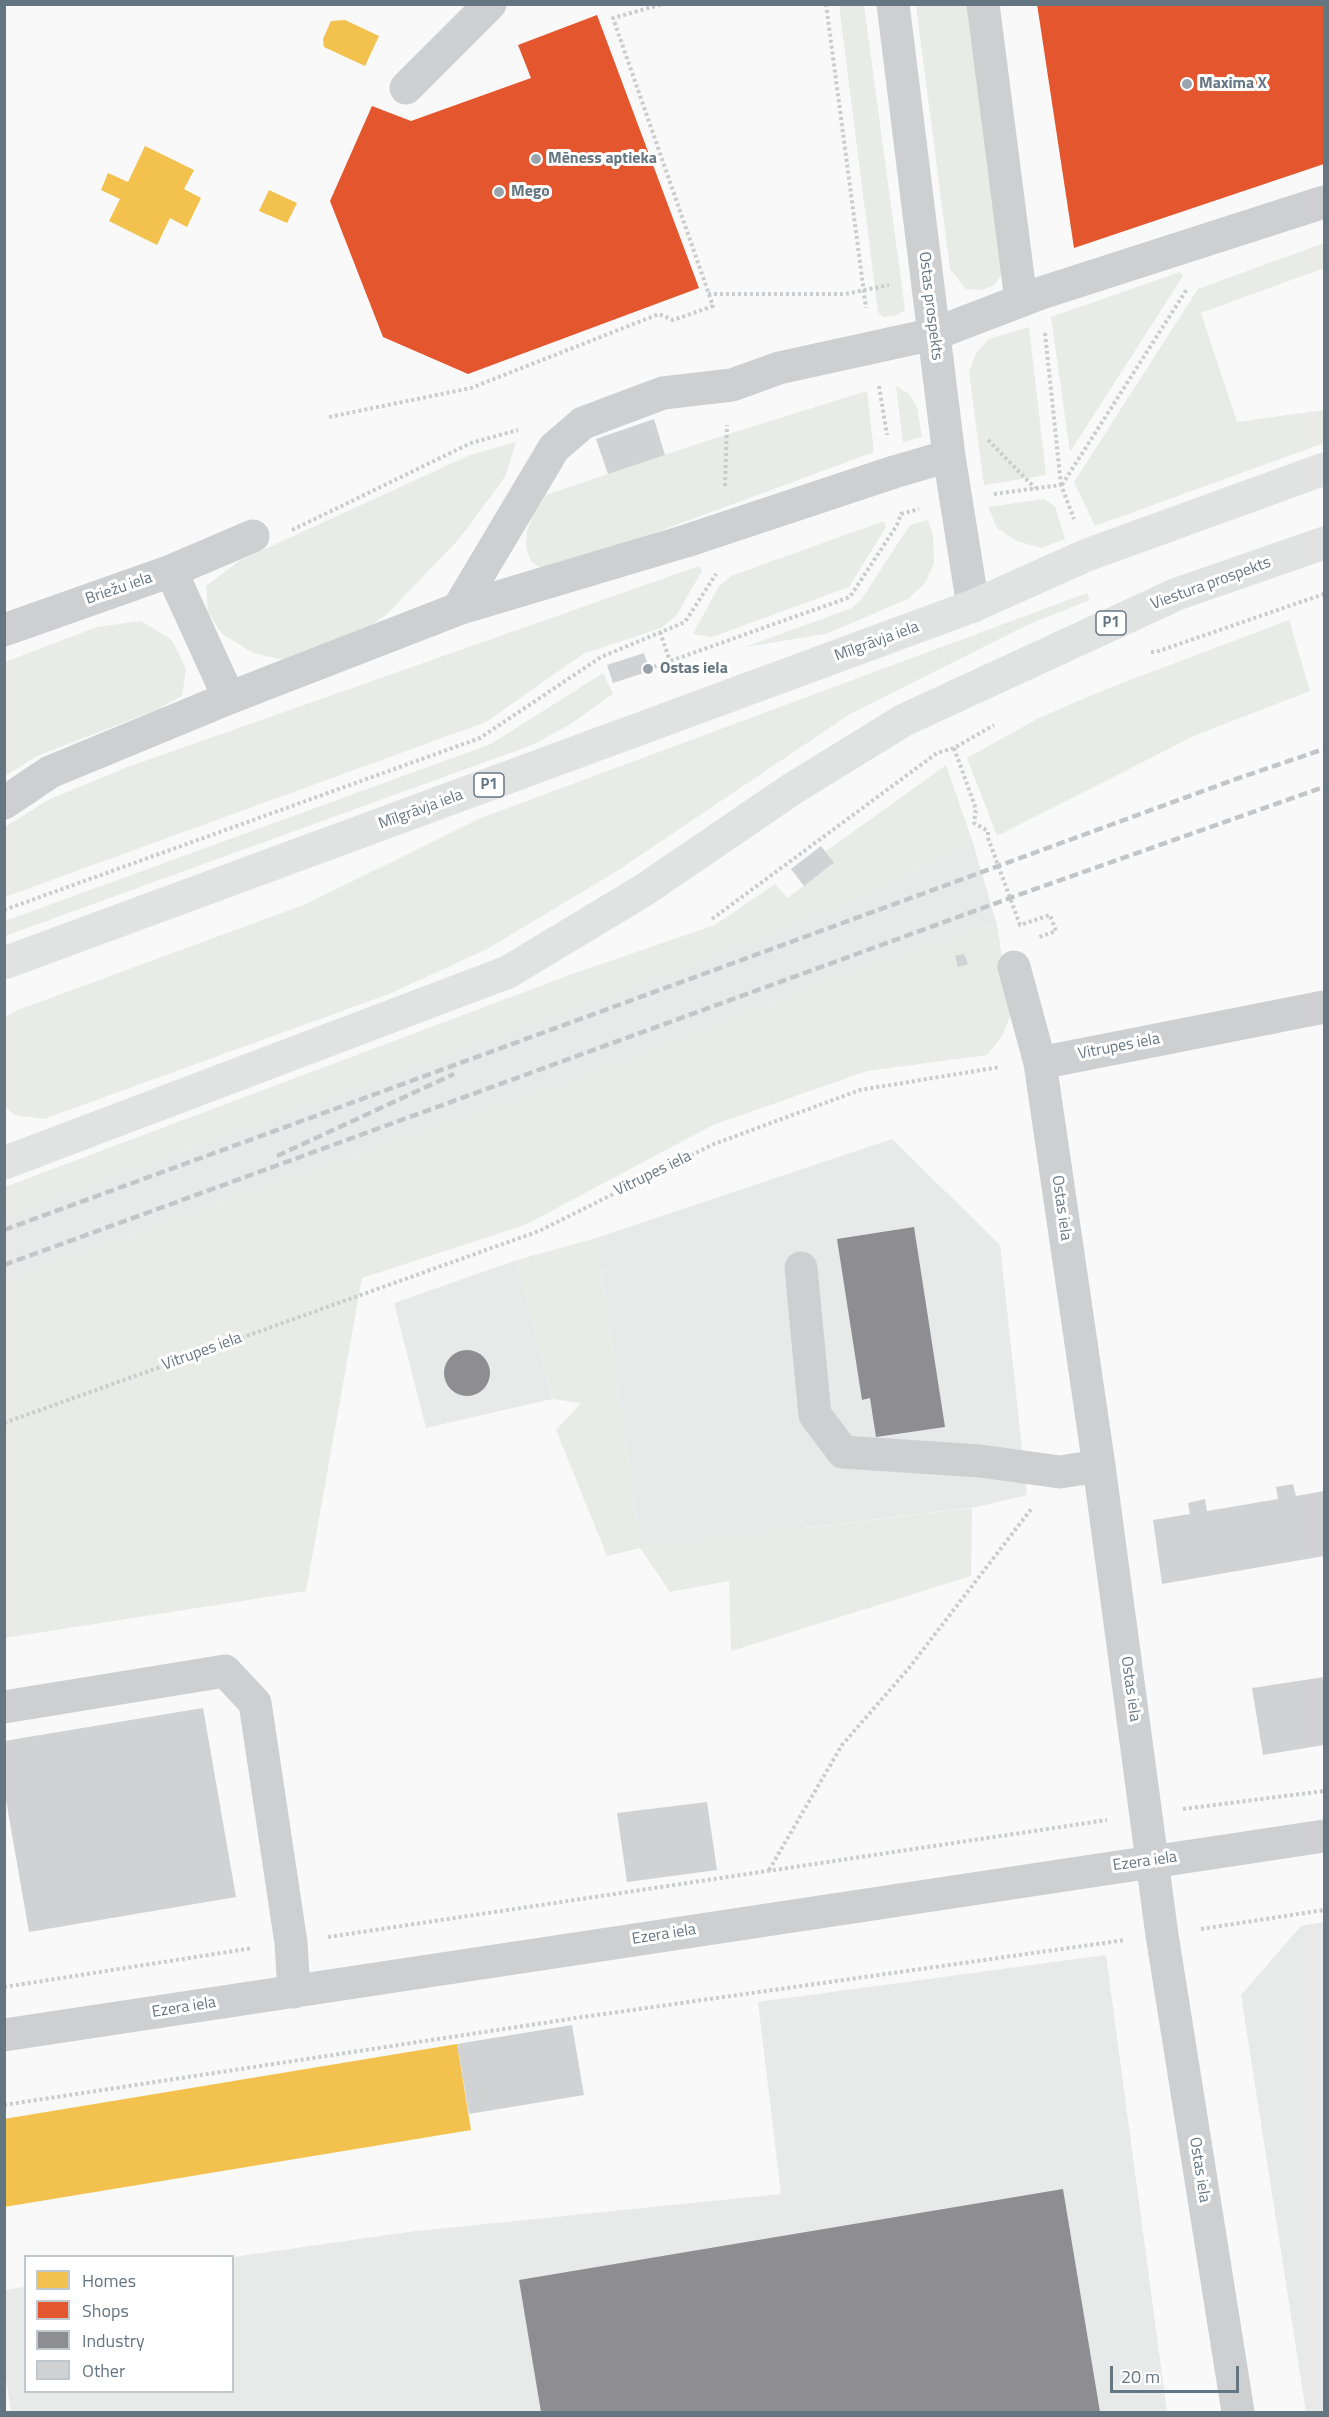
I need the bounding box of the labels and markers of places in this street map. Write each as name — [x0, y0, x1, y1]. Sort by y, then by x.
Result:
place label: Maxima X — [1199, 74, 1267, 94]
marker: Maxima X — [1180, 77, 1194, 91]
place label: Mēness aptieka — [548, 149, 657, 169]
marker: Mēness aptieka — [529, 152, 543, 166]
place label: Mego — [511, 182, 550, 202]
marker: Mego — [492, 185, 506, 199]
place label: Ostas iela — [660, 659, 728, 679]
marker: Ostas iela — [641, 662, 655, 676]

